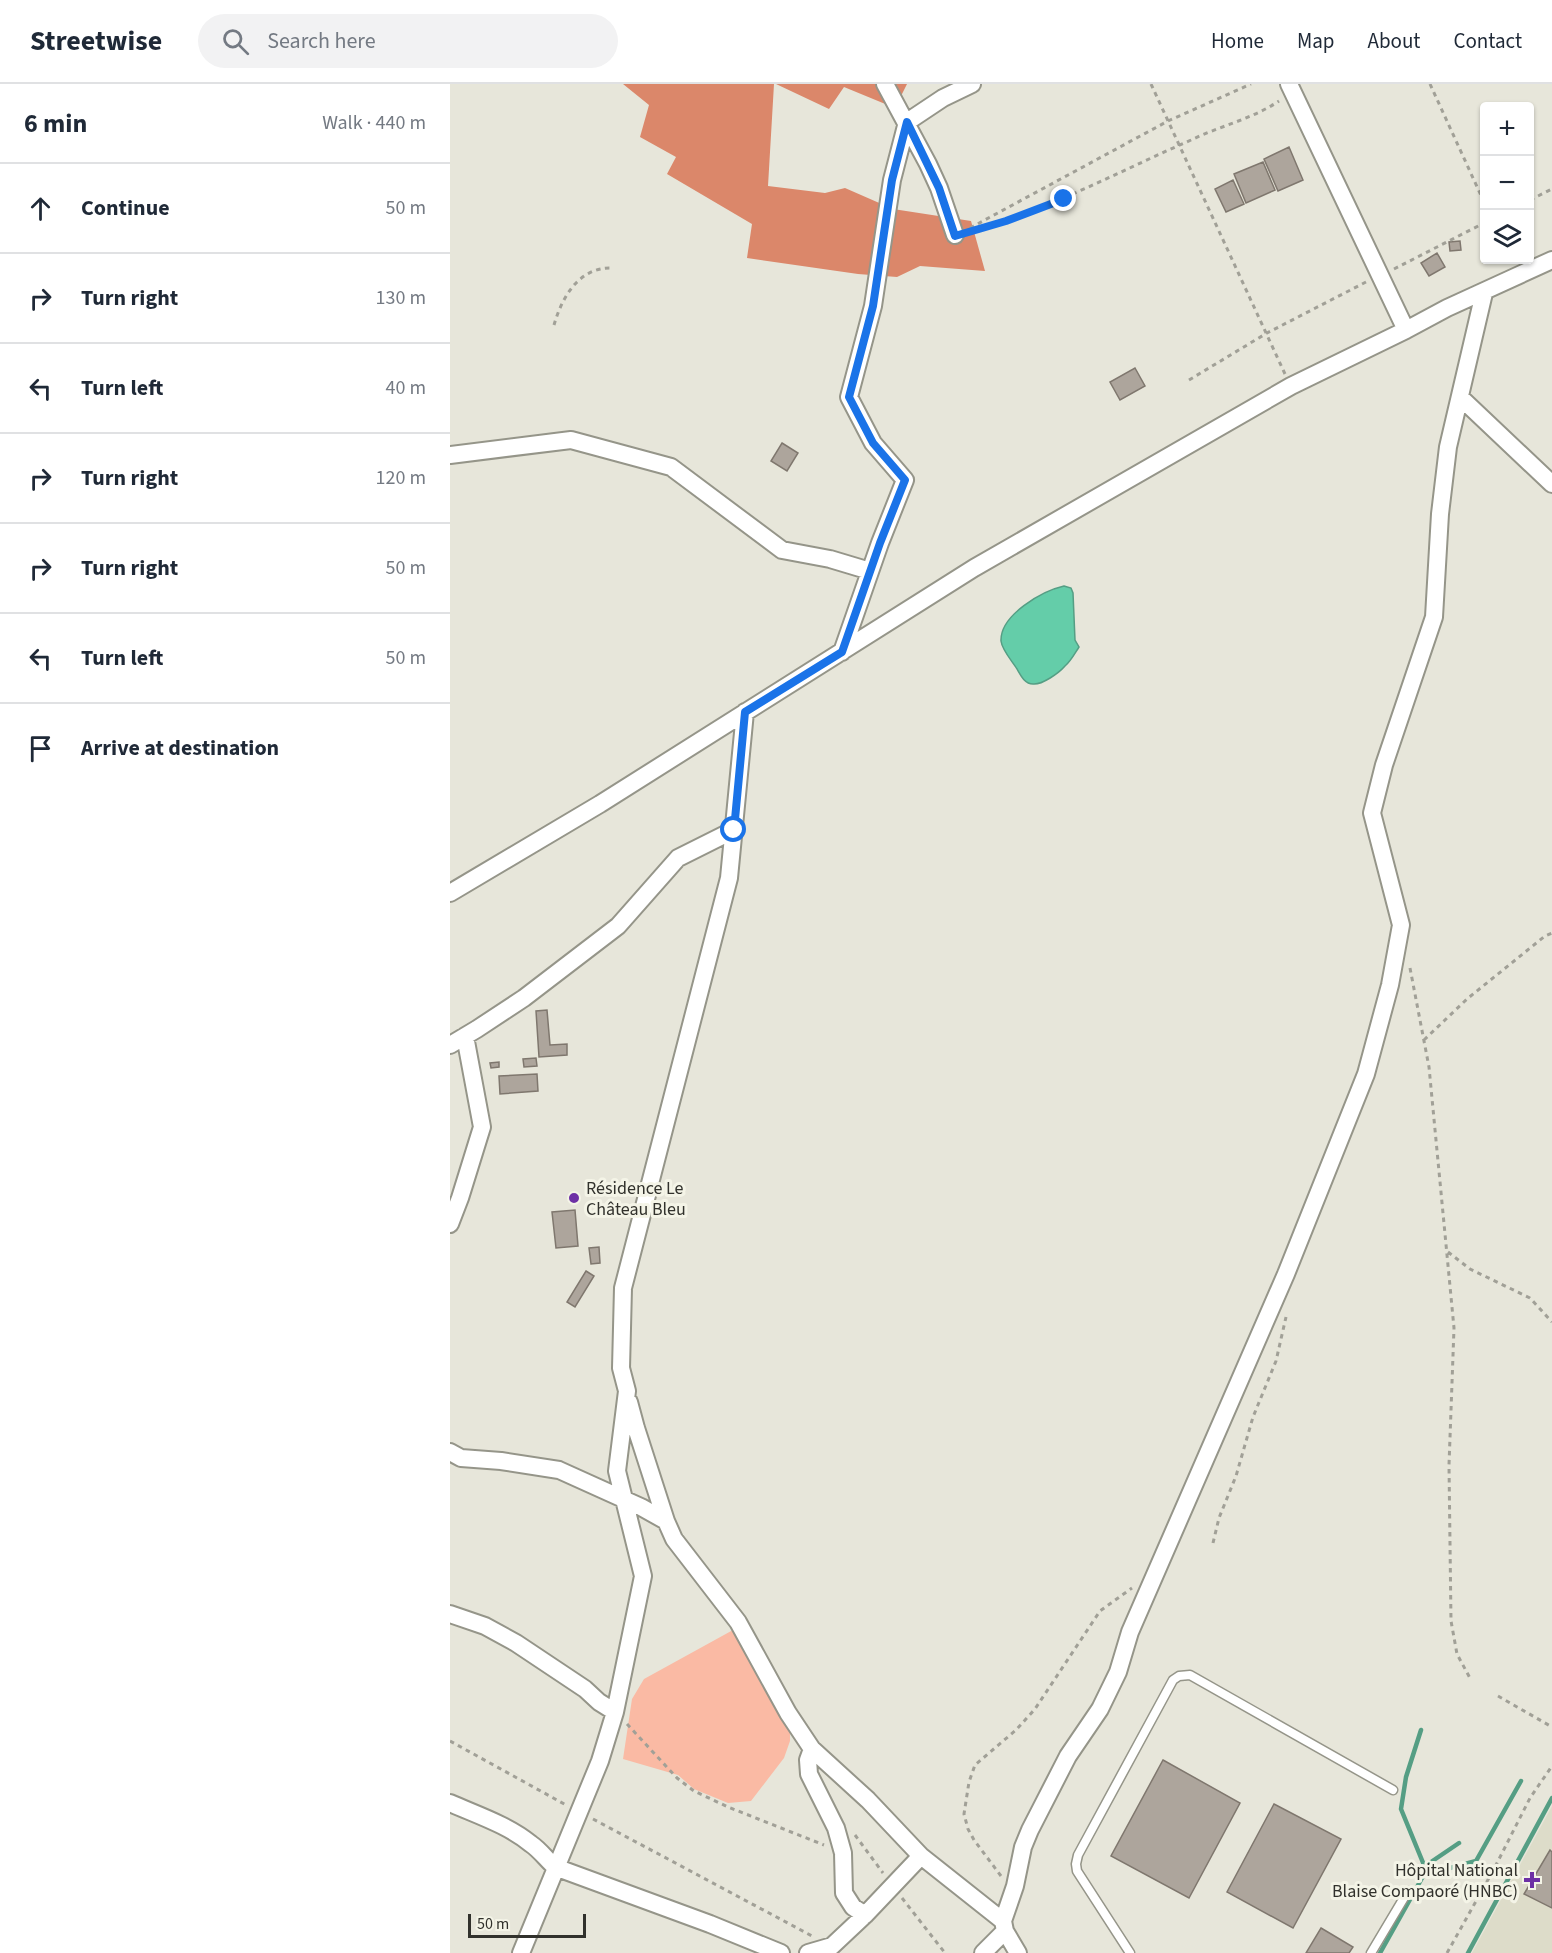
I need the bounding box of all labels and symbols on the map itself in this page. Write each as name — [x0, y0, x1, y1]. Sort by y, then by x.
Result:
route end — [1050, 185, 1076, 211]
route start — [720, 816, 746, 842]
place label: Résidence Le Château Bleu — [586, 1176, 686, 1222]
marker: Résidence Le Château Bleu — [567, 1191, 581, 1205]
place label: Hôpital National Blaise Compaoré (HNBC) — [1332, 1858, 1518, 1904]
marker: Hôpital National Blaise Compaoré (HNBC) — [1523, 1871, 1541, 1889]
scale bar — [468, 1911, 586, 1938]

